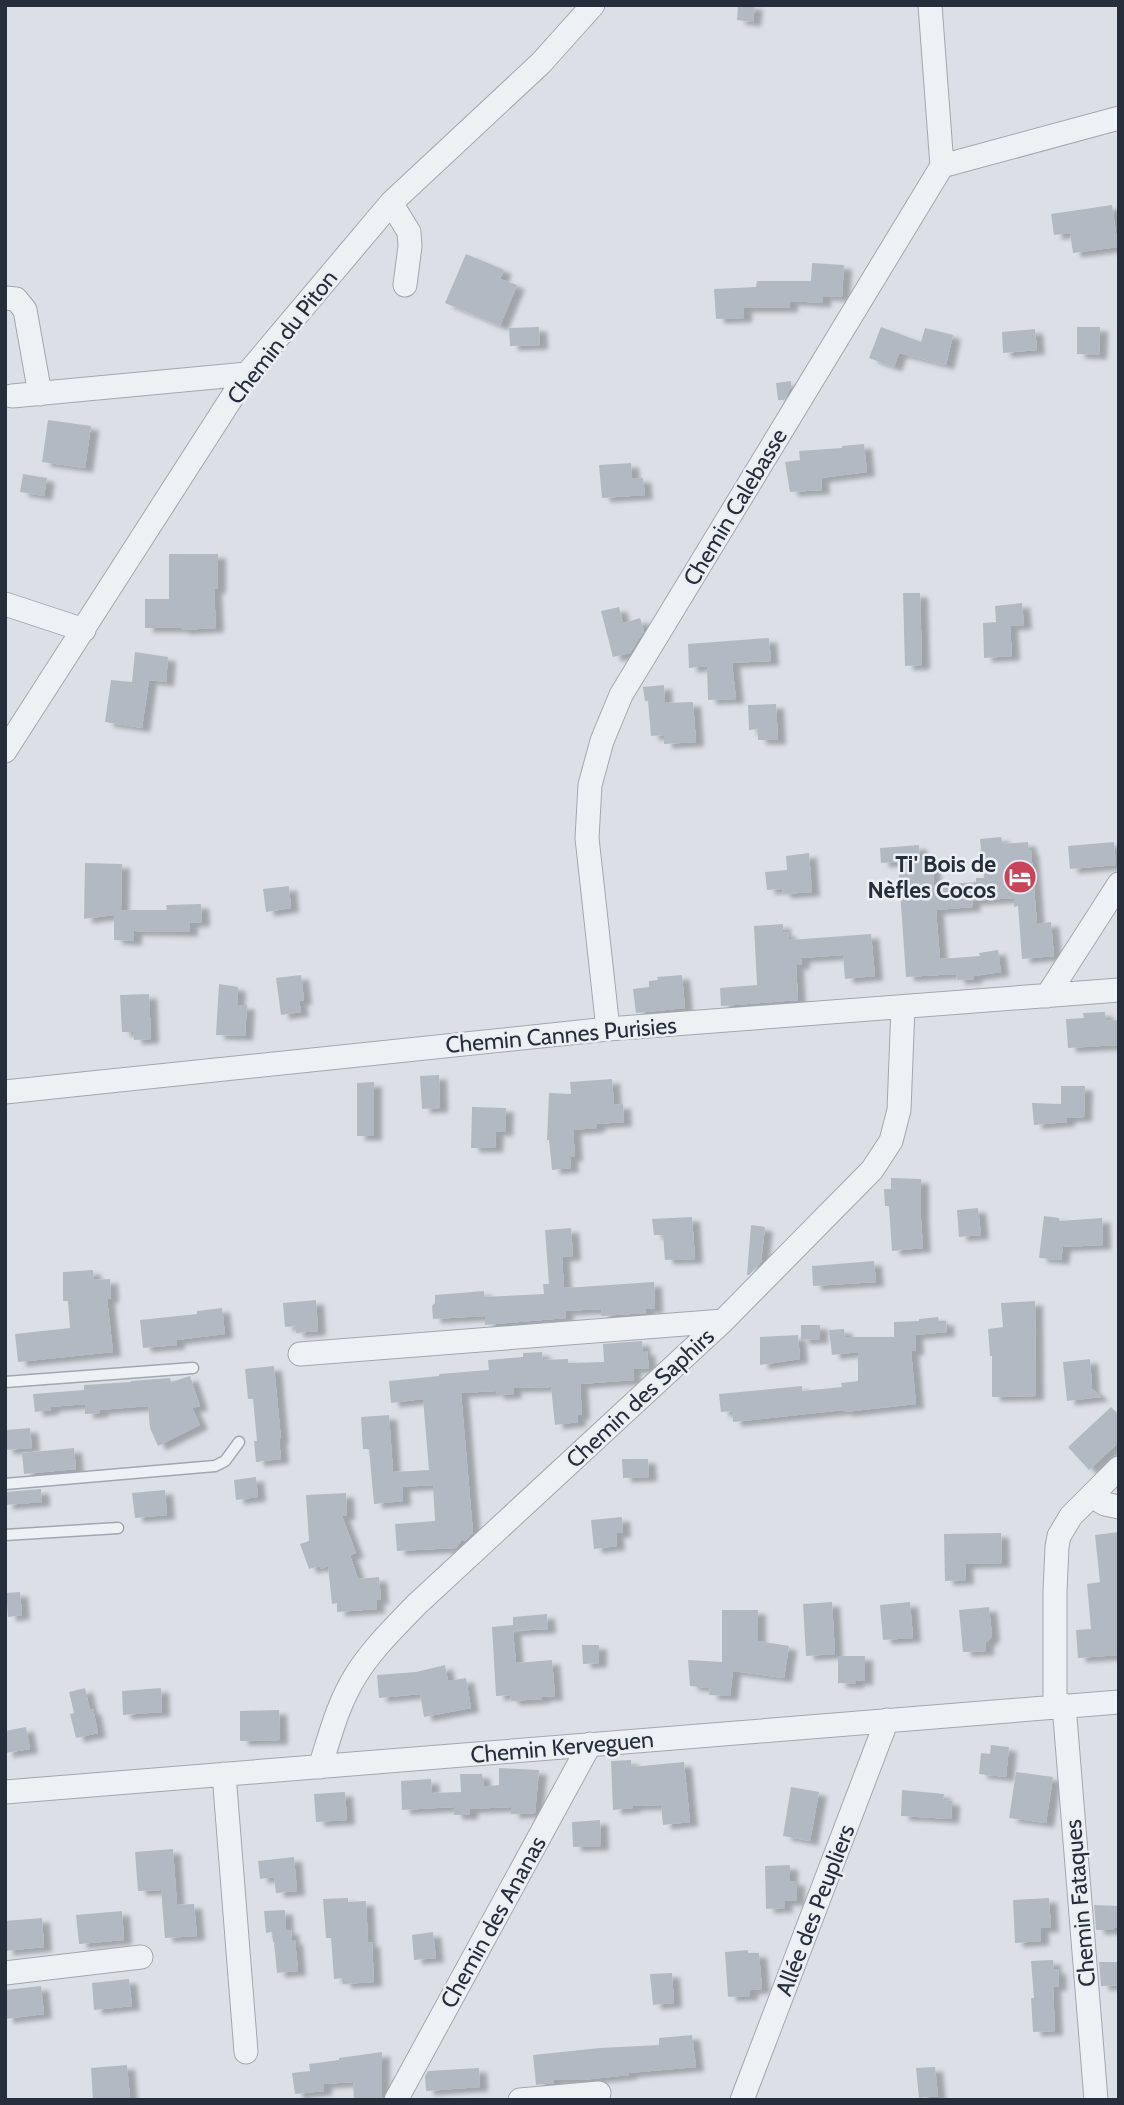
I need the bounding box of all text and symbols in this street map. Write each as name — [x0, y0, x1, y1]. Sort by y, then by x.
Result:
street label: Chemin du Piton — [221, 264, 343, 410]
street label: Chemin Calebasse — [677, 423, 793, 591]
place label: Ti' Bois de Nèfles Cocos — [868, 850, 996, 904]
hotel icon: Ti' Bois de Nèfles Cocos — [1001, 858, 1039, 896]
street label: Chemin Cannes Purisies — [444, 1011, 678, 1059]
street label: Chemin des Saphirs — [560, 1322, 720, 1474]
street label: Chemin Kerveguen — [469, 1725, 655, 1769]
street label: Chemin Fataques — [1059, 1818, 1101, 1988]
street label: Allée des Peupliers — [769, 1820, 861, 2000]
street label: Chemin des Ananas — [434, 1831, 552, 2013]

